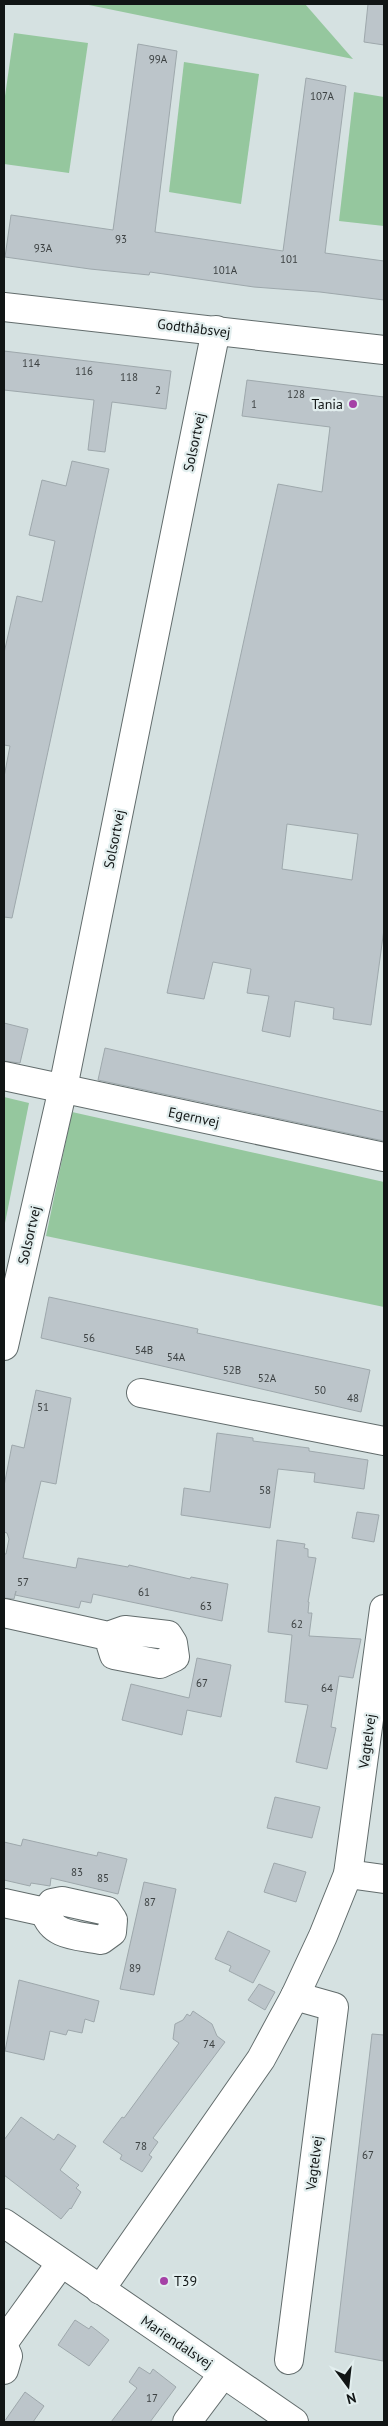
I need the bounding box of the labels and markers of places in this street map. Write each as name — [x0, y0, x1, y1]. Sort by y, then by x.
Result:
place label: Tania — [311, 395, 343, 413]
marker: Tania — [347, 398, 359, 410]
place label: T39 — [174, 2272, 197, 2290]
marker: T39 — [158, 2275, 170, 2287]

